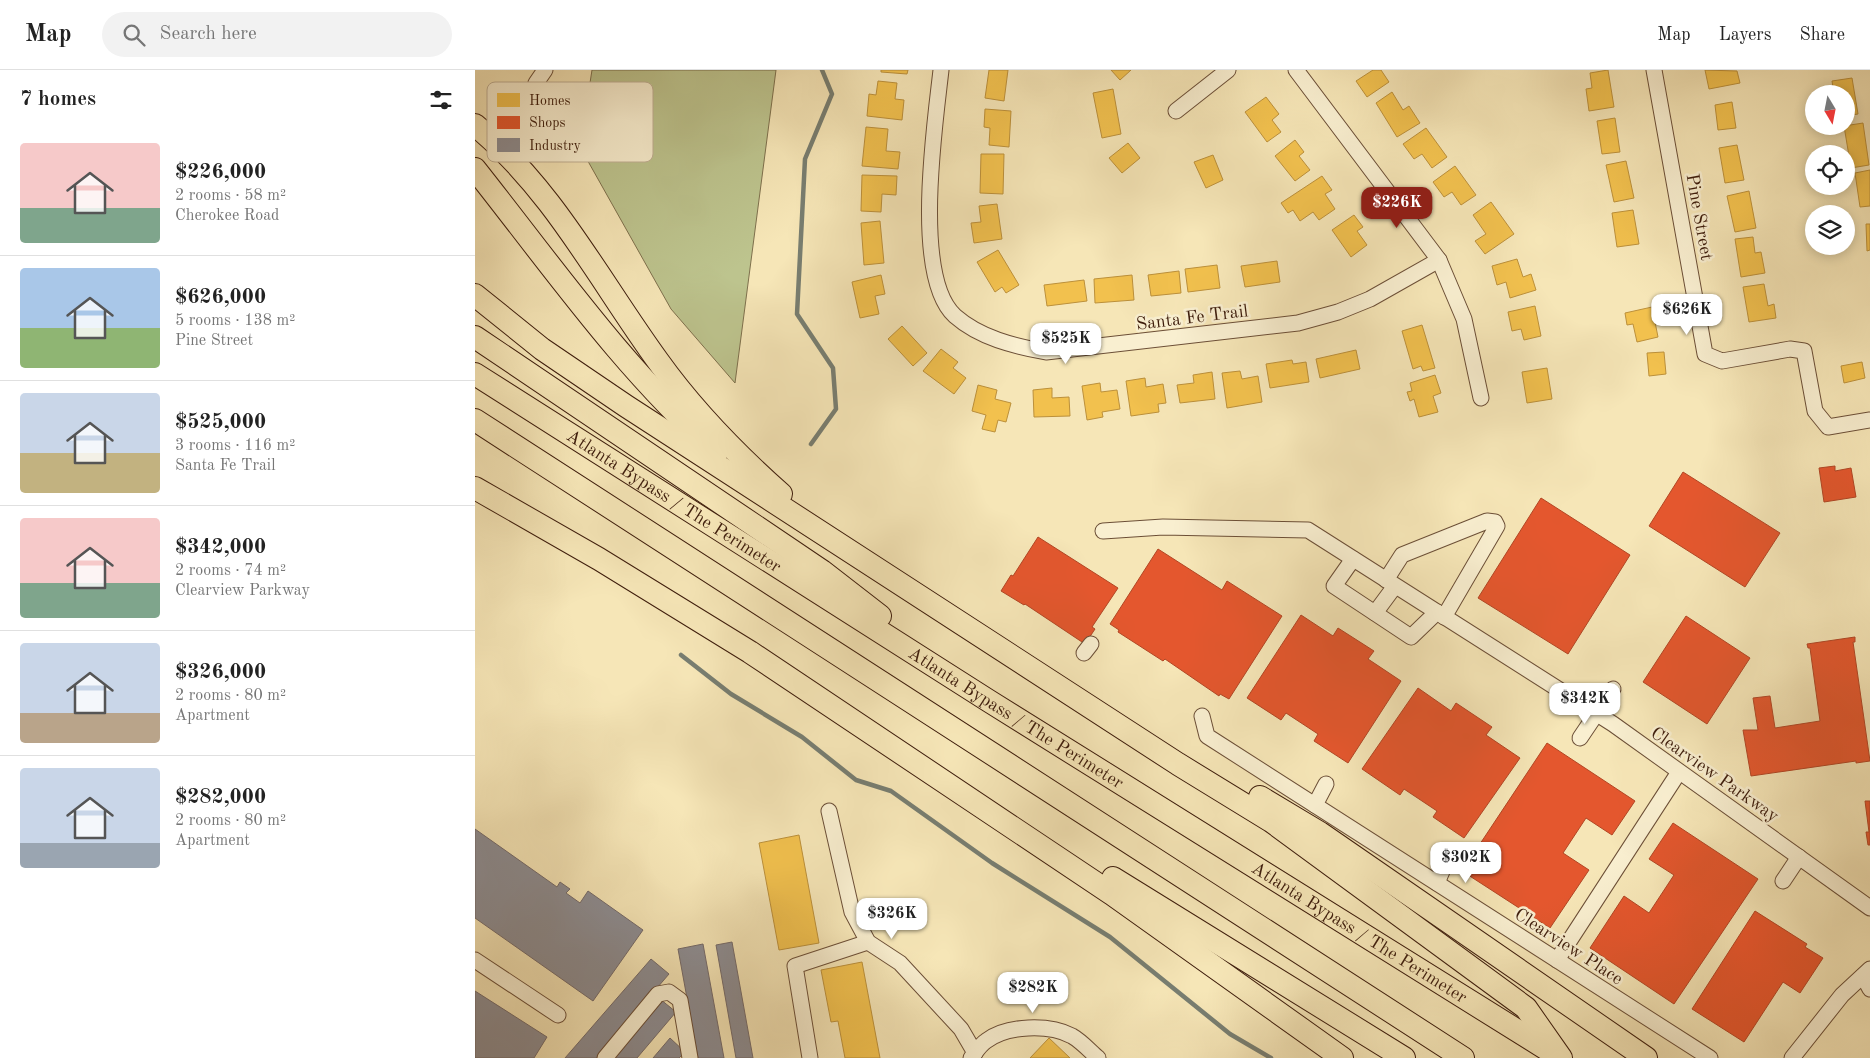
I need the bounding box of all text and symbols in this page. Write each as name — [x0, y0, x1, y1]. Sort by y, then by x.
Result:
search box — [102, 12, 452, 57]
icon: search — [120, 21, 148, 49]
text: Map — [25, 23, 72, 47]
text: Search here — [160, 25, 257, 44]
text: Map — [1657, 26, 1691, 44]
text: Layers — [1719, 26, 1771, 44]
text: Share — [1799, 26, 1845, 44]
legend — [487, 82, 653, 162]
north arrow — [1805, 85, 1855, 135]
map controls — [1805, 85, 1855, 255]
icon: filters — [427, 86, 455, 114]
text: 7 homes — [20, 89, 96, 110]
text: Homes — [529, 94, 571, 108]
text: Shops — [529, 116, 566, 130]
text: Industry — [529, 139, 582, 153]
button: locate — [1805, 145, 1855, 195]
text: $226,000 — [175, 162, 266, 183]
icon: home — [60, 163, 120, 223]
street label: Pine Street — [1683, 172, 1716, 262]
pin: $226K — [1362, 186, 1432, 229]
text: 2 rooms · 58 m² — [175, 188, 286, 204]
text: $226K — [1372, 195, 1422, 211]
button: layers — [1805, 205, 1855, 255]
text: Cherokee Road — [175, 208, 279, 224]
text: $626,000 — [175, 287, 266, 308]
icon: home — [60, 288, 120, 348]
pin: $626K — [1652, 294, 1722, 336]
street label: Santa Fe Trail — [1135, 302, 1249, 334]
text: $626K — [1662, 302, 1712, 318]
text: 5 rooms · 138 m² — [175, 313, 295, 329]
pin: $525K — [1031, 322, 1101, 365]
text: $525K — [1041, 331, 1091, 347]
text: Pine Street — [175, 333, 253, 349]
text: $525,000 — [175, 412, 266, 433]
icon: home — [60, 413, 120, 473]
street label: Atlanta Bypass / The Perimeter — [563, 427, 785, 577]
text: 3 rooms · 116 m² — [175, 438, 295, 454]
text: Santa Fe Trail — [175, 458, 275, 474]
text: $342,000 — [175, 537, 266, 558]
icon: home — [60, 538, 120, 598]
text: 2 rooms · 74 m² — [175, 563, 286, 579]
text: Clearview Parkway — [175, 583, 310, 599]
street label: Atlanta Bypass / The Perimeter — [905, 644, 1127, 793]
text: $326,000 — [175, 662, 266, 683]
icon: home — [60, 663, 120, 723]
pin: $342K — [1550, 682, 1620, 725]
text: 2 rooms · 80 m² — [175, 688, 286, 704]
text: $342K — [1560, 691, 1610, 707]
text: Apartment — [175, 708, 250, 724]
street label: Clearview Parkway — [1647, 724, 1782, 826]
text: $282,000 — [175, 787, 266, 808]
icon: home — [60, 788, 120, 848]
text: 2 rooms · 80 m² — [175, 813, 286, 829]
text: Apartment — [175, 833, 250, 849]
pin: $302K — [1431, 842, 1501, 884]
text: $302K — [1441, 850, 1491, 866]
street label: Atlanta Bypass / The Perimeter — [1248, 859, 1470, 1007]
pin: $326K — [857, 898, 927, 940]
street label: Clearview Place — [1511, 905, 1626, 989]
text: $326K — [867, 906, 917, 922]
pin: $282K — [998, 972, 1068, 1014]
text: $282K — [1008, 980, 1058, 996]

